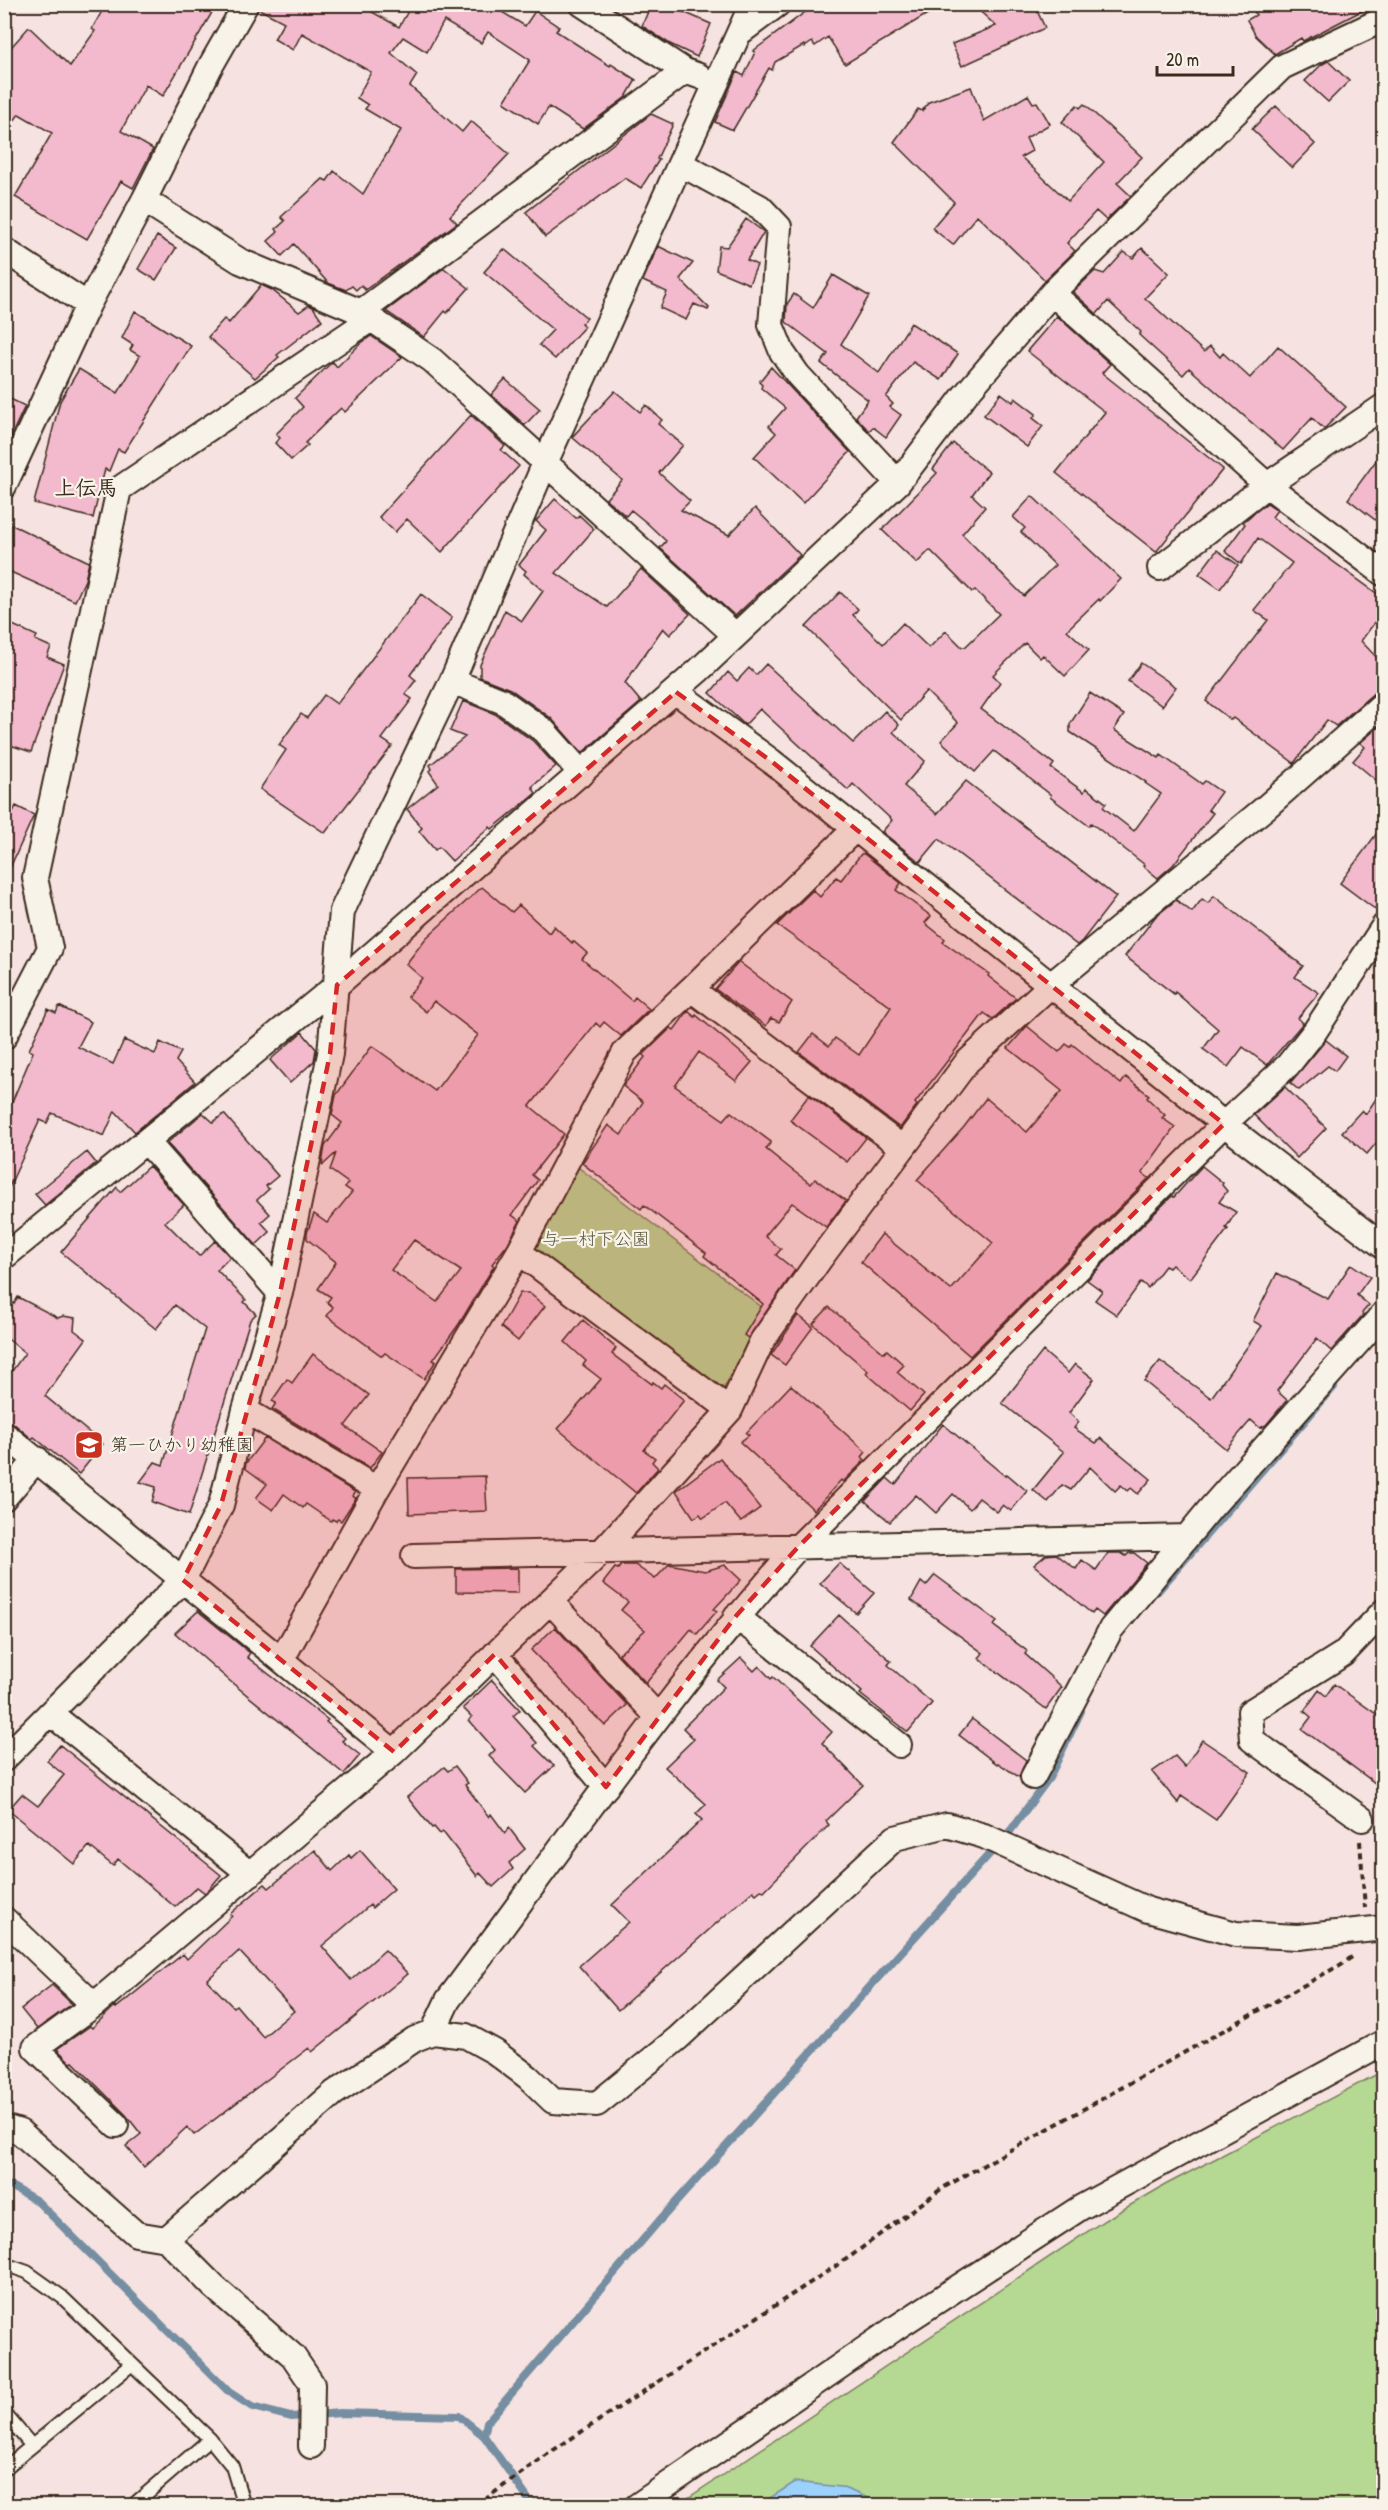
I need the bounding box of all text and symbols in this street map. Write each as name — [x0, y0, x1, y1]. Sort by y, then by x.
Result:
scale bar — [1157, 39, 1234, 77]
text: 20 m — [1166, 47, 1199, 72]
district label: 上伝馬 — [55, 473, 118, 502]
park label: 与一村下公園 — [542, 1226, 650, 1251]
school or university icon: 第一ひかり幼稚園 — [73, 1429, 105, 1461]
place label: 第一ひかり幼稚園 — [110, 1432, 254, 1457]

